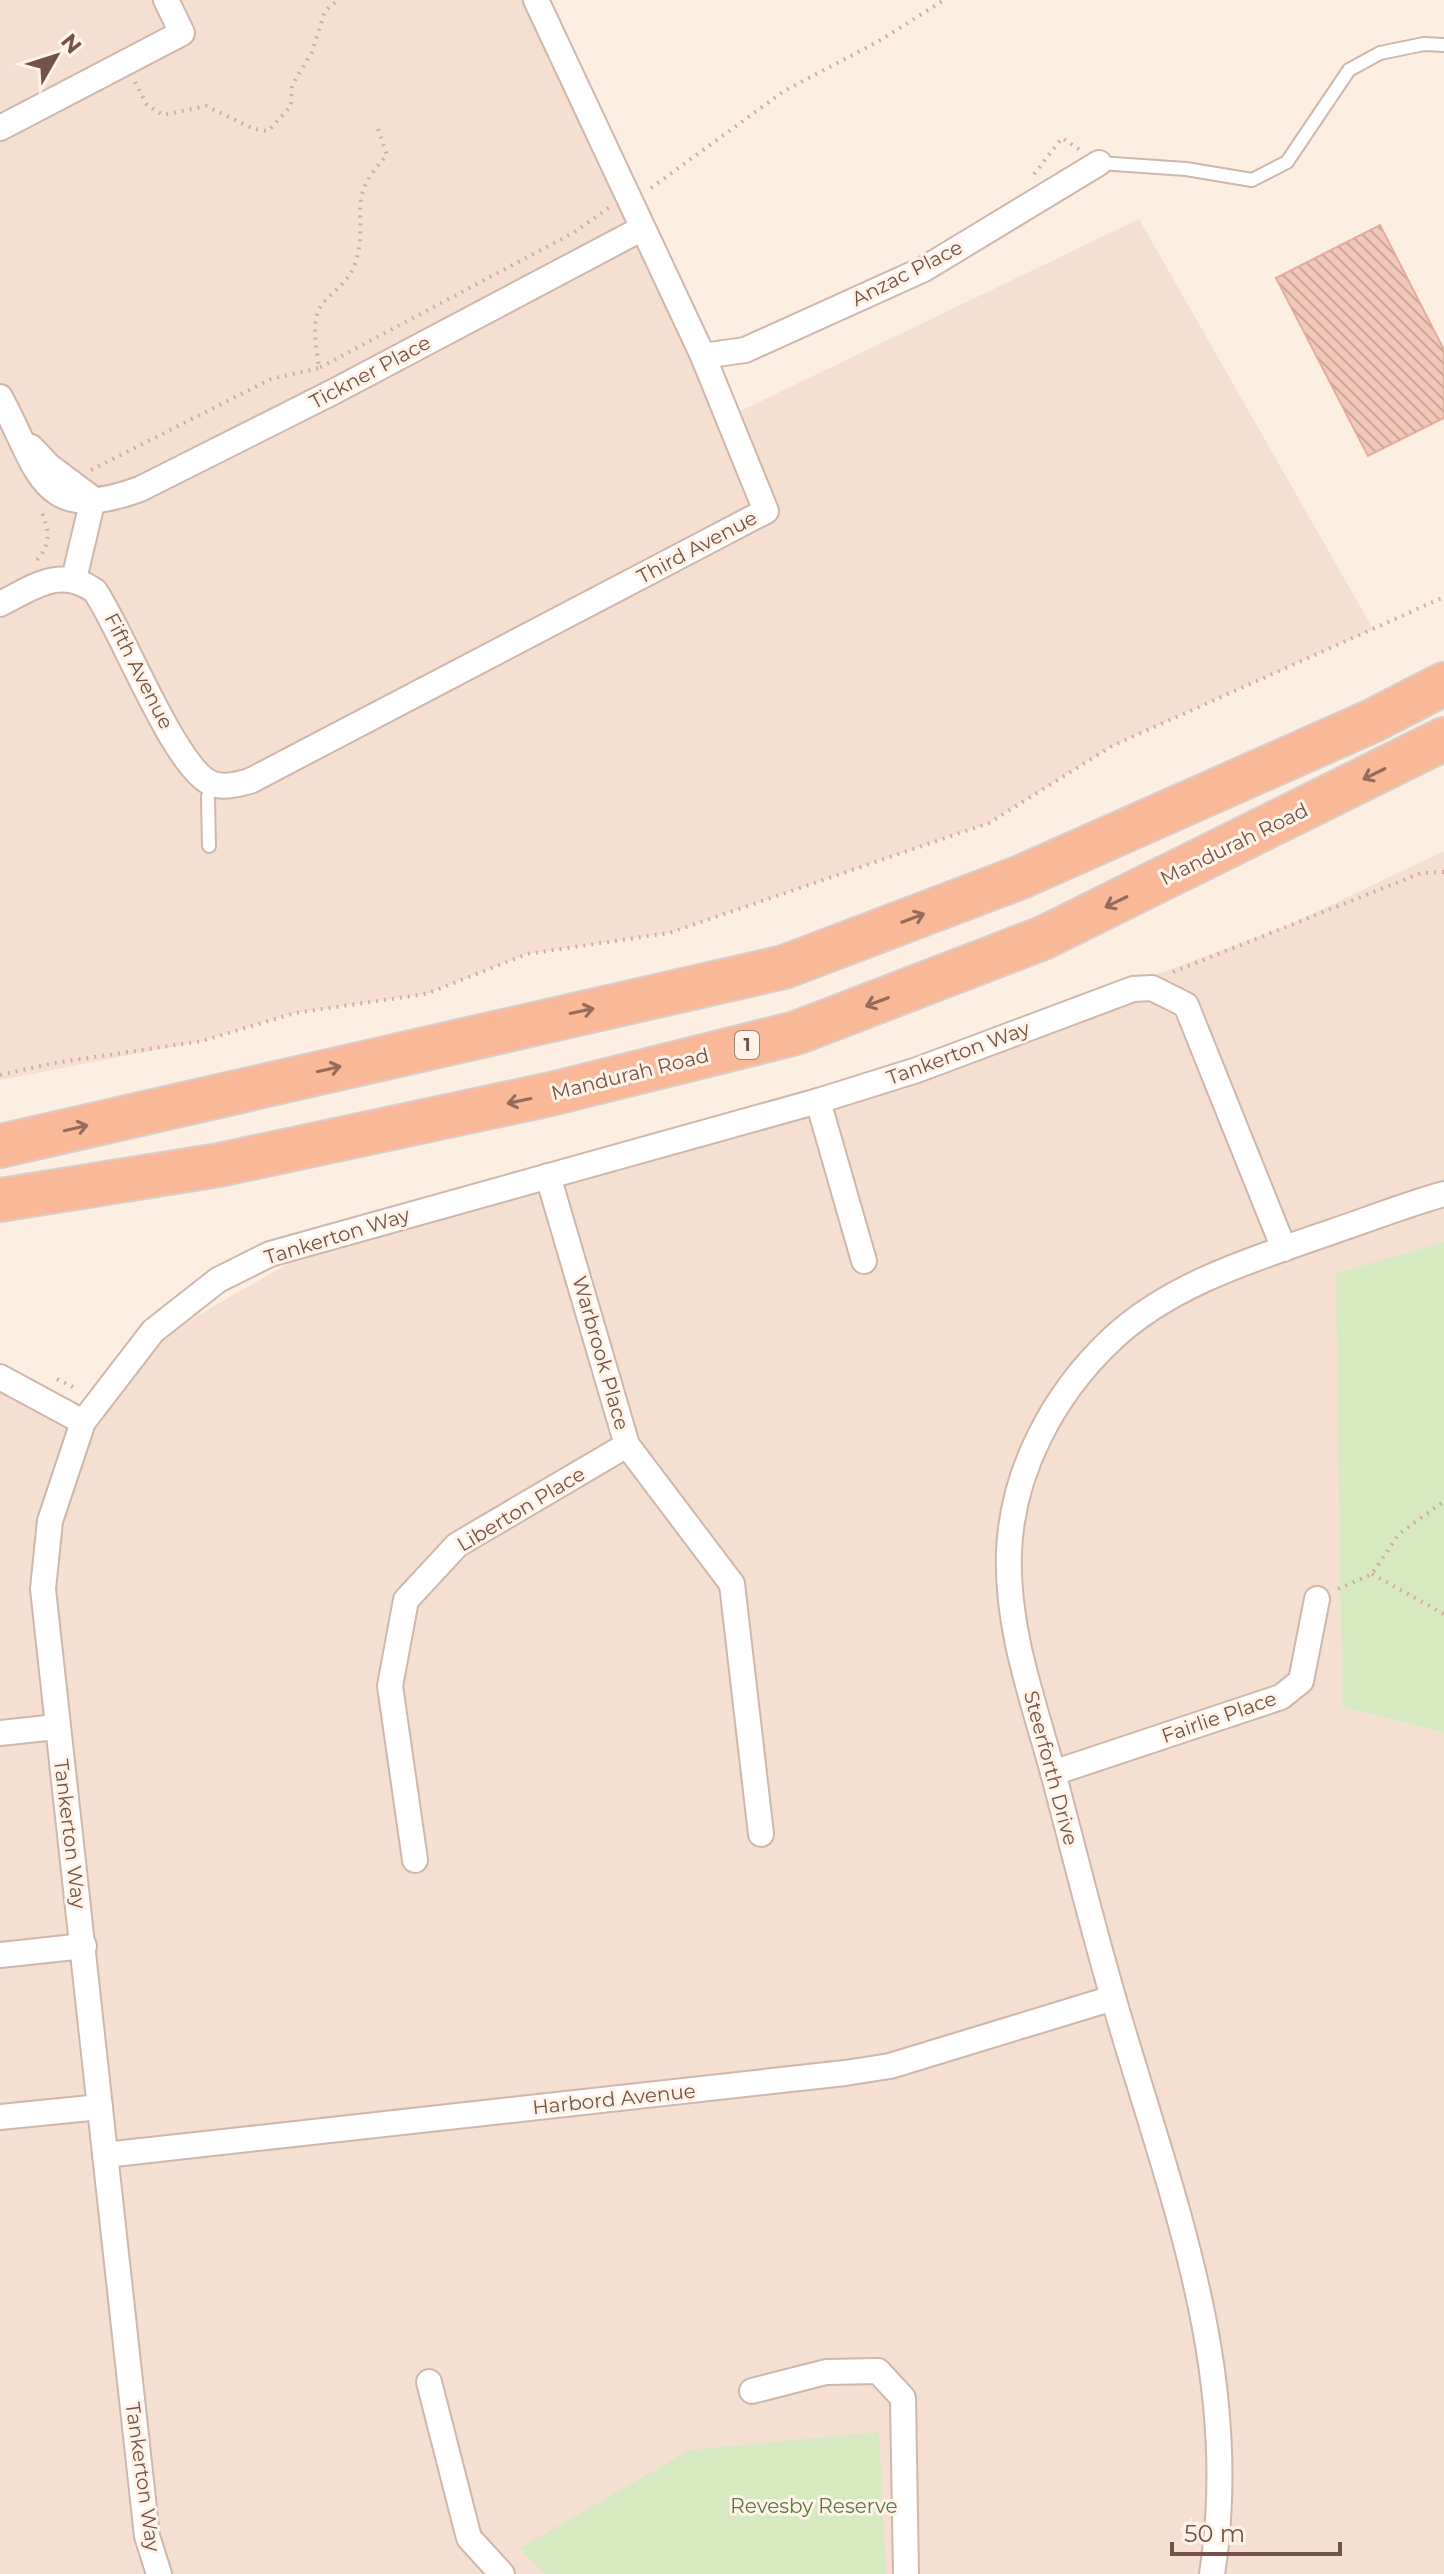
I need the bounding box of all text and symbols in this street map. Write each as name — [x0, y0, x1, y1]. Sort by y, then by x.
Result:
north arrow — [16, 16, 96, 96]
text: N — [55, 28, 87, 59]
street label: Anzac Place — [848, 235, 966, 311]
street label: Tickner Place — [305, 330, 435, 414]
street label: Third Avenue — [633, 505, 761, 589]
street label: Fifth Avenue — [99, 609, 179, 733]
one-way arrow — [1363, 767, 1387, 782]
street label: Mandurah Road — [1156, 798, 1312, 890]
one-way arrow — [1105, 895, 1129, 910]
one-way arrow — [900, 910, 925, 924]
one-way arrow — [865, 996, 890, 1010]
one-way arrow — [569, 1003, 595, 1018]
street label: Tankerton Way — [883, 1016, 1033, 1090]
road number: 1 — [735, 1031, 759, 1059]
street label: Mandurah Road — [549, 1043, 711, 1105]
one-way arrow — [316, 1061, 342, 1076]
one-way arrow — [506, 1094, 532, 1109]
one-way arrow — [63, 1120, 88, 1135]
street label: Tankerton Way — [261, 1202, 413, 1269]
street label: Warbrook Place — [568, 1273, 634, 1433]
street label: Liberton Place — [453, 1461, 589, 1557]
street label: Fairlie Place — [1158, 1686, 1280, 1748]
street label: Steerforth Drive — [1019, 1688, 1083, 1848]
street label: Tankerton Way — [49, 1758, 91, 1910]
street label: Harbord Avenue — [531, 2078, 697, 2120]
street label: Tankerton Way — [121, 2401, 165, 2553]
park label: Revesby Reserve — [730, 2494, 898, 2518]
scale bar — [1172, 2506, 1340, 2556]
text: 50 m — [1184, 2519, 1245, 2548]

